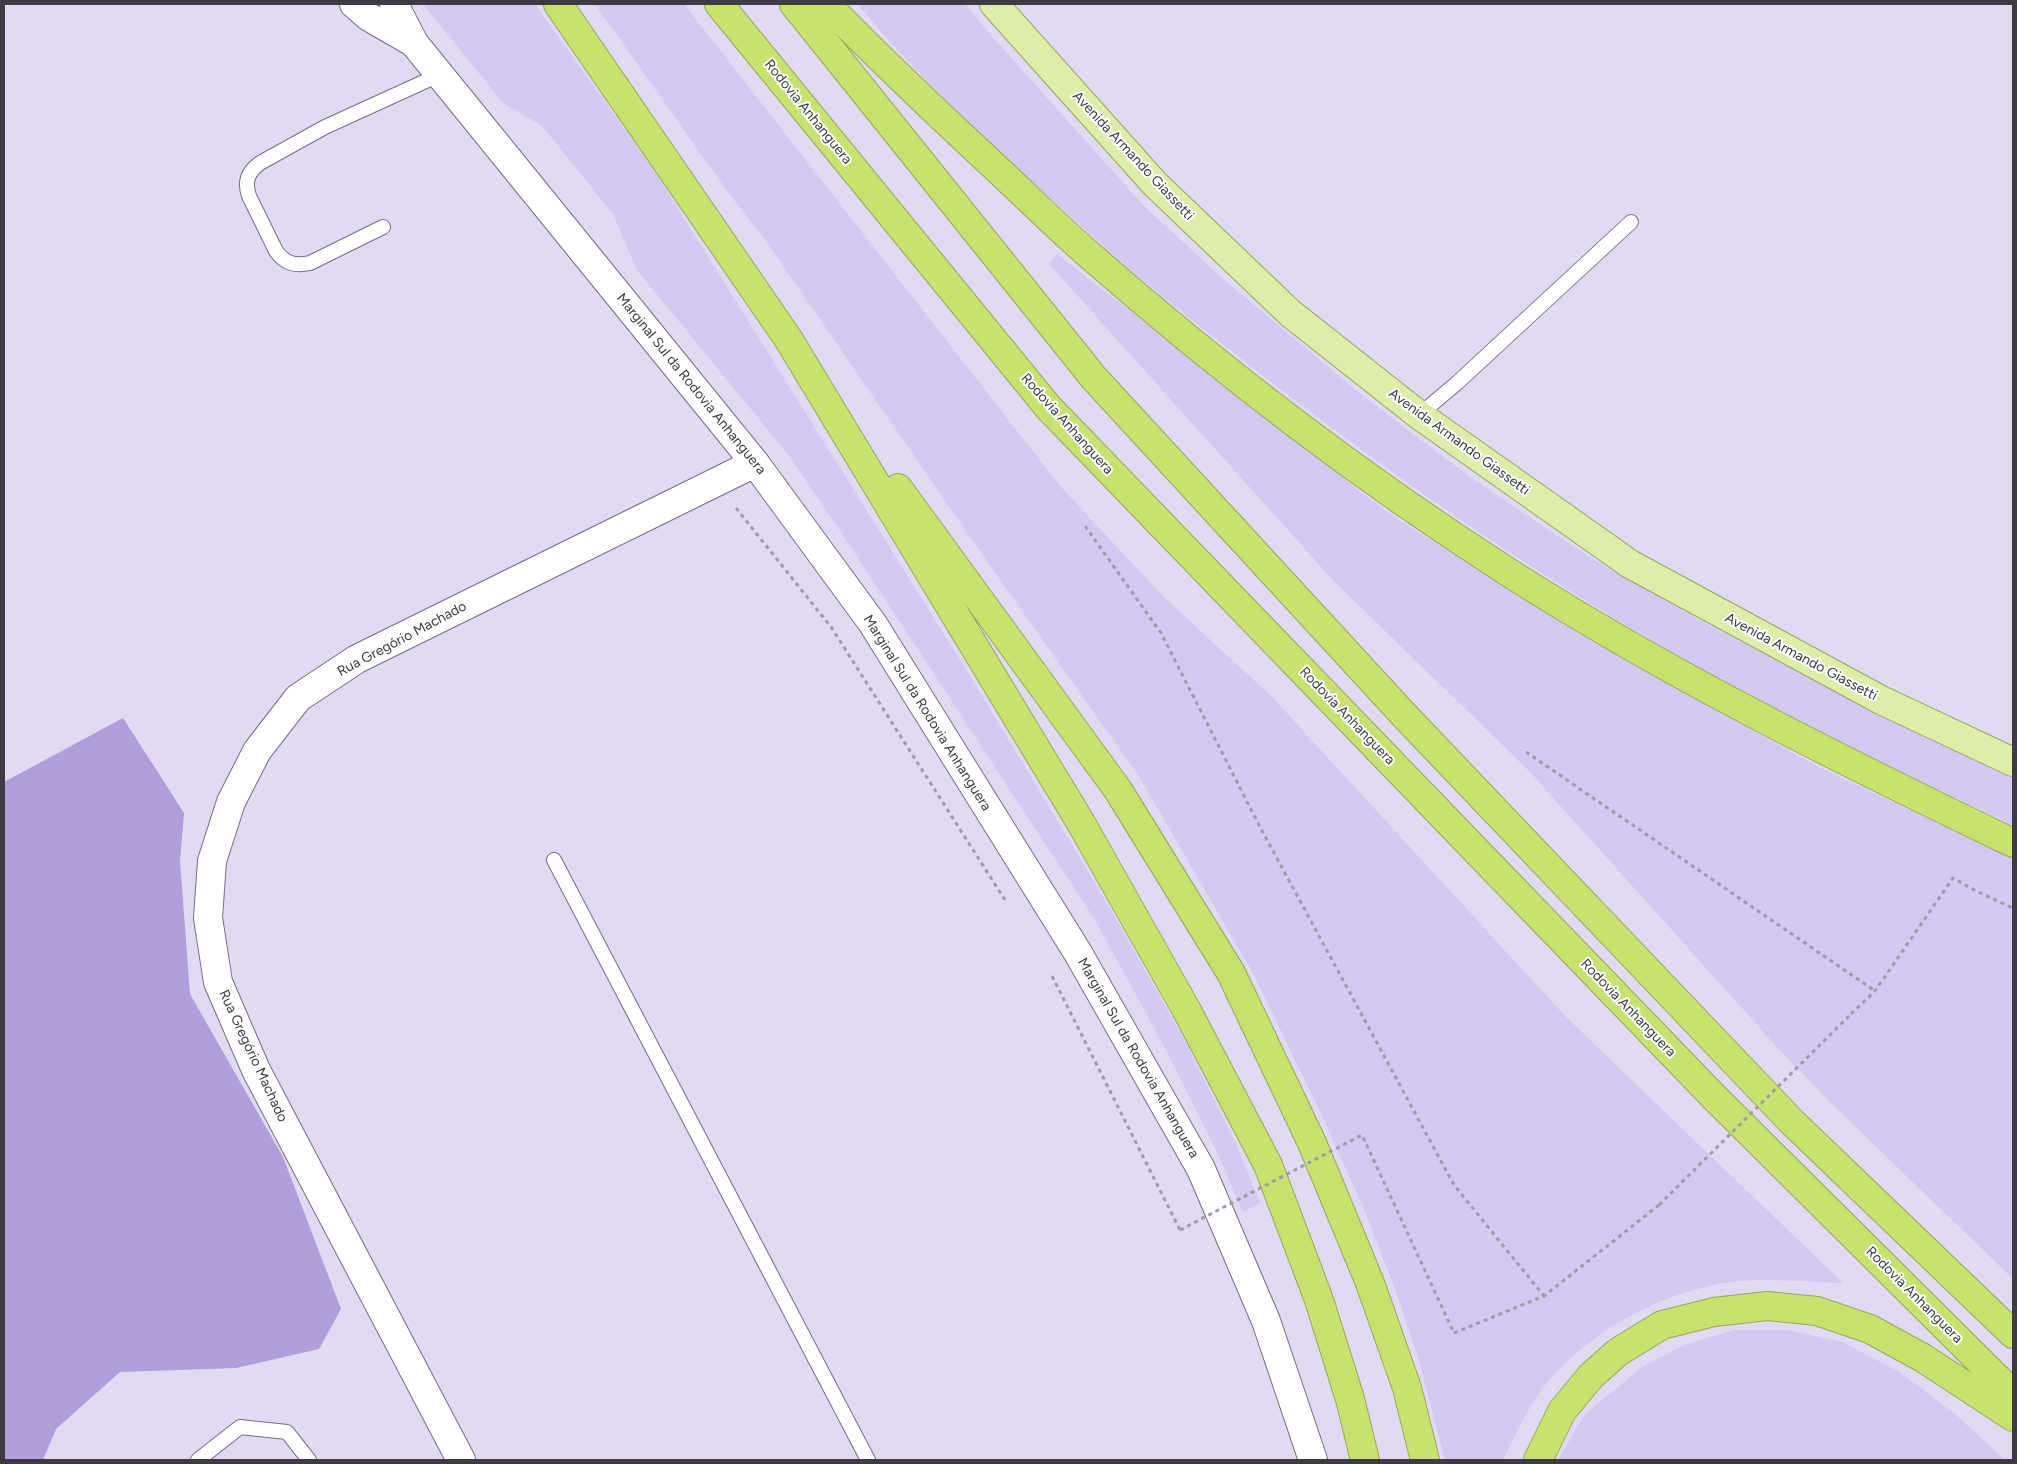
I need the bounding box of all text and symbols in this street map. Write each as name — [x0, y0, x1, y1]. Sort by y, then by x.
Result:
street label: Rodovia Anhanguera — [761, 56, 855, 168]
street label: Avenida Armando Giassetti — [1069, 88, 1197, 224]
street label: Marginal Sul da Rodovia Anhanguera — [613, 290, 769, 478]
street label: Rodovia Anhanguera — [1017, 370, 1117, 478]
street label: Avenida Armando Giassetti — [1385, 385, 1533, 499]
street label: Rua Gregório Machado — [335, 598, 469, 680]
street label: Avenida Armando Giassetti — [1722, 610, 1880, 704]
street label: Marginal Sul da Rodovia Anhanguera — [859, 612, 995, 814]
street label: Rodovia Anhanguera — [1296, 663, 1398, 769]
street label: Marginal Sul da Rodovia Anhanguera — [1074, 955, 1202, 1161]
street label: Rodovia Anhanguera — [1577, 955, 1679, 1061]
street label: Rua Gregório Machado — [215, 987, 291, 1125]
street label: Rodovia Anhanguera — [1862, 1243, 1966, 1347]

